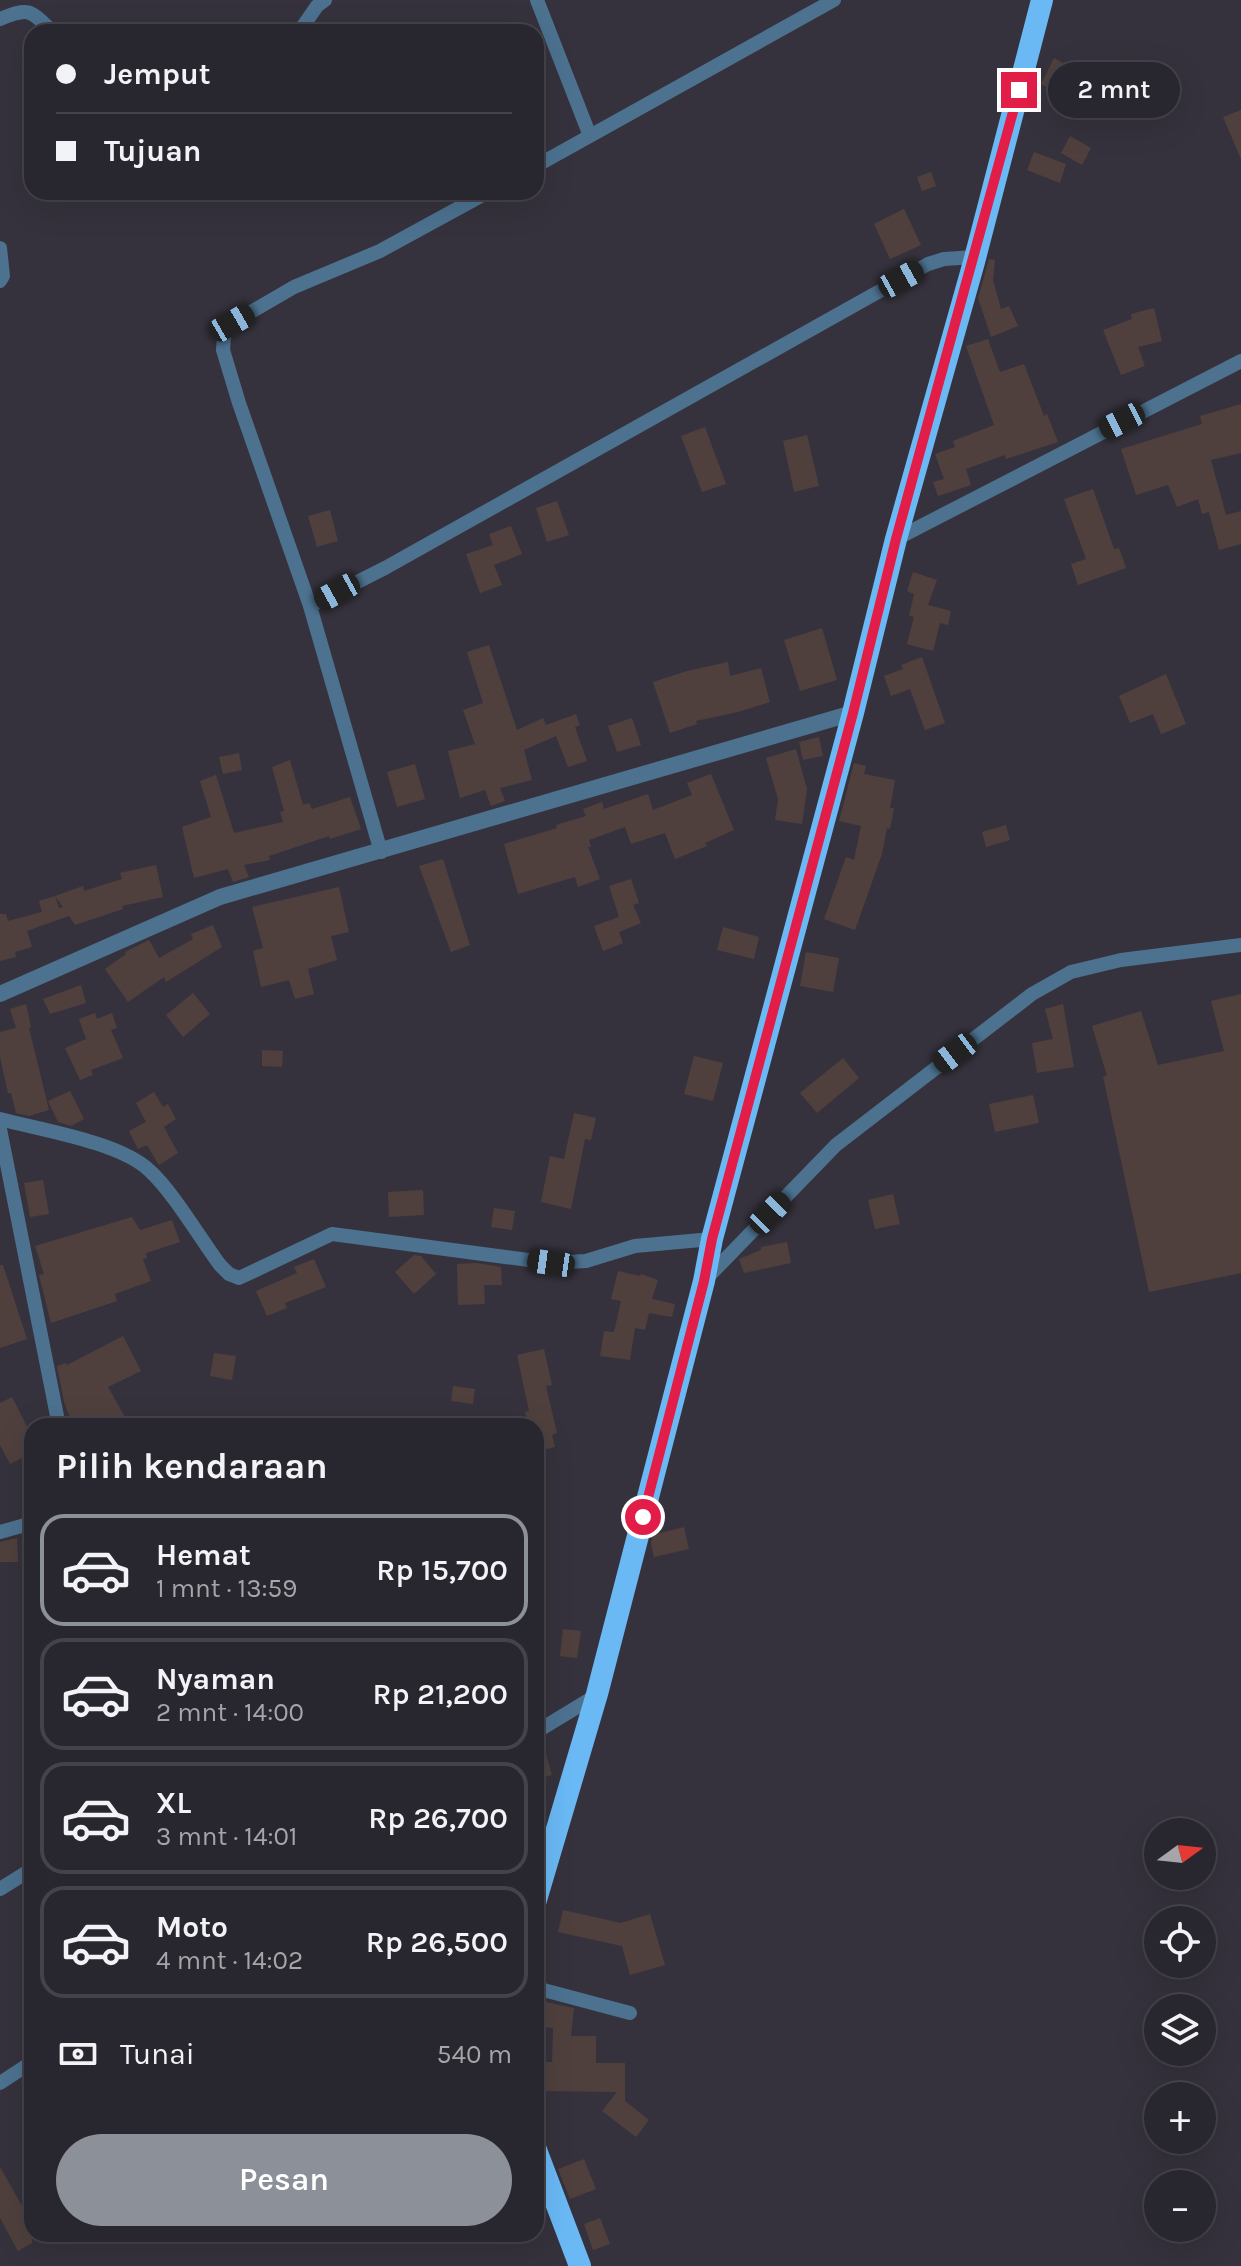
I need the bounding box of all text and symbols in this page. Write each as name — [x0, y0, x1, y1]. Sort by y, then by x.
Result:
text: Jemput — [104, 56, 211, 92]
callout: 2 mnt — [1047, 62, 1179, 118]
route end — [1001, 72, 1037, 108]
text: 2 mnt — [1078, 74, 1150, 105]
text: Tujuan — [104, 133, 201, 169]
car — [874, 257, 928, 301]
car — [205, 301, 259, 345]
car — [1095, 399, 1149, 443]
car — [310, 570, 364, 614]
car — [929, 1029, 981, 1077]
car — [745, 1187, 795, 1239]
car — [526, 1248, 576, 1278]
text: Pilih kendaraan — [56, 1445, 328, 1487]
route start — [625, 1499, 661, 1535]
icon: car — [60, 1534, 132, 1606]
text: Hemat — [156, 1537, 251, 1573]
text: Rp 15,700 — [376, 1552, 508, 1588]
text: 1 mnt · 13:59 — [156, 1573, 297, 1604]
icon: car — [60, 1658, 132, 1730]
text: Nyaman — [156, 1661, 275, 1697]
text: Rp 21,200 — [372, 1676, 508, 1712]
text: 2 mnt · 14:00 — [156, 1697, 304, 1728]
icon: car — [60, 1782, 132, 1854]
text: XL — [156, 1785, 191, 1821]
text: Rp 26,700 — [368, 1800, 508, 1836]
north arrow — [1144, 1818, 1216, 1890]
map controls — [1144, 1818, 1216, 2242]
text: 3 mnt · 14:01 — [156, 1821, 297, 1852]
icon: car — [60, 1906, 132, 1978]
button: locate — [1144, 1906, 1216, 1978]
text: Moto — [156, 1909, 228, 1945]
text: Rp 26,500 — [366, 1924, 508, 1960]
text: 4 mnt · 14:02 — [156, 1945, 303, 1976]
button: layers — [1144, 1994, 1216, 2066]
icon: cash — [56, 2032, 100, 2076]
text: Tunai — [120, 2036, 195, 2072]
text: 540 m — [437, 2039, 512, 2070]
button: + — [1144, 2082, 1216, 2154]
button: Pesan — [56, 2134, 512, 2226]
button: − — [1144, 2170, 1216, 2242]

